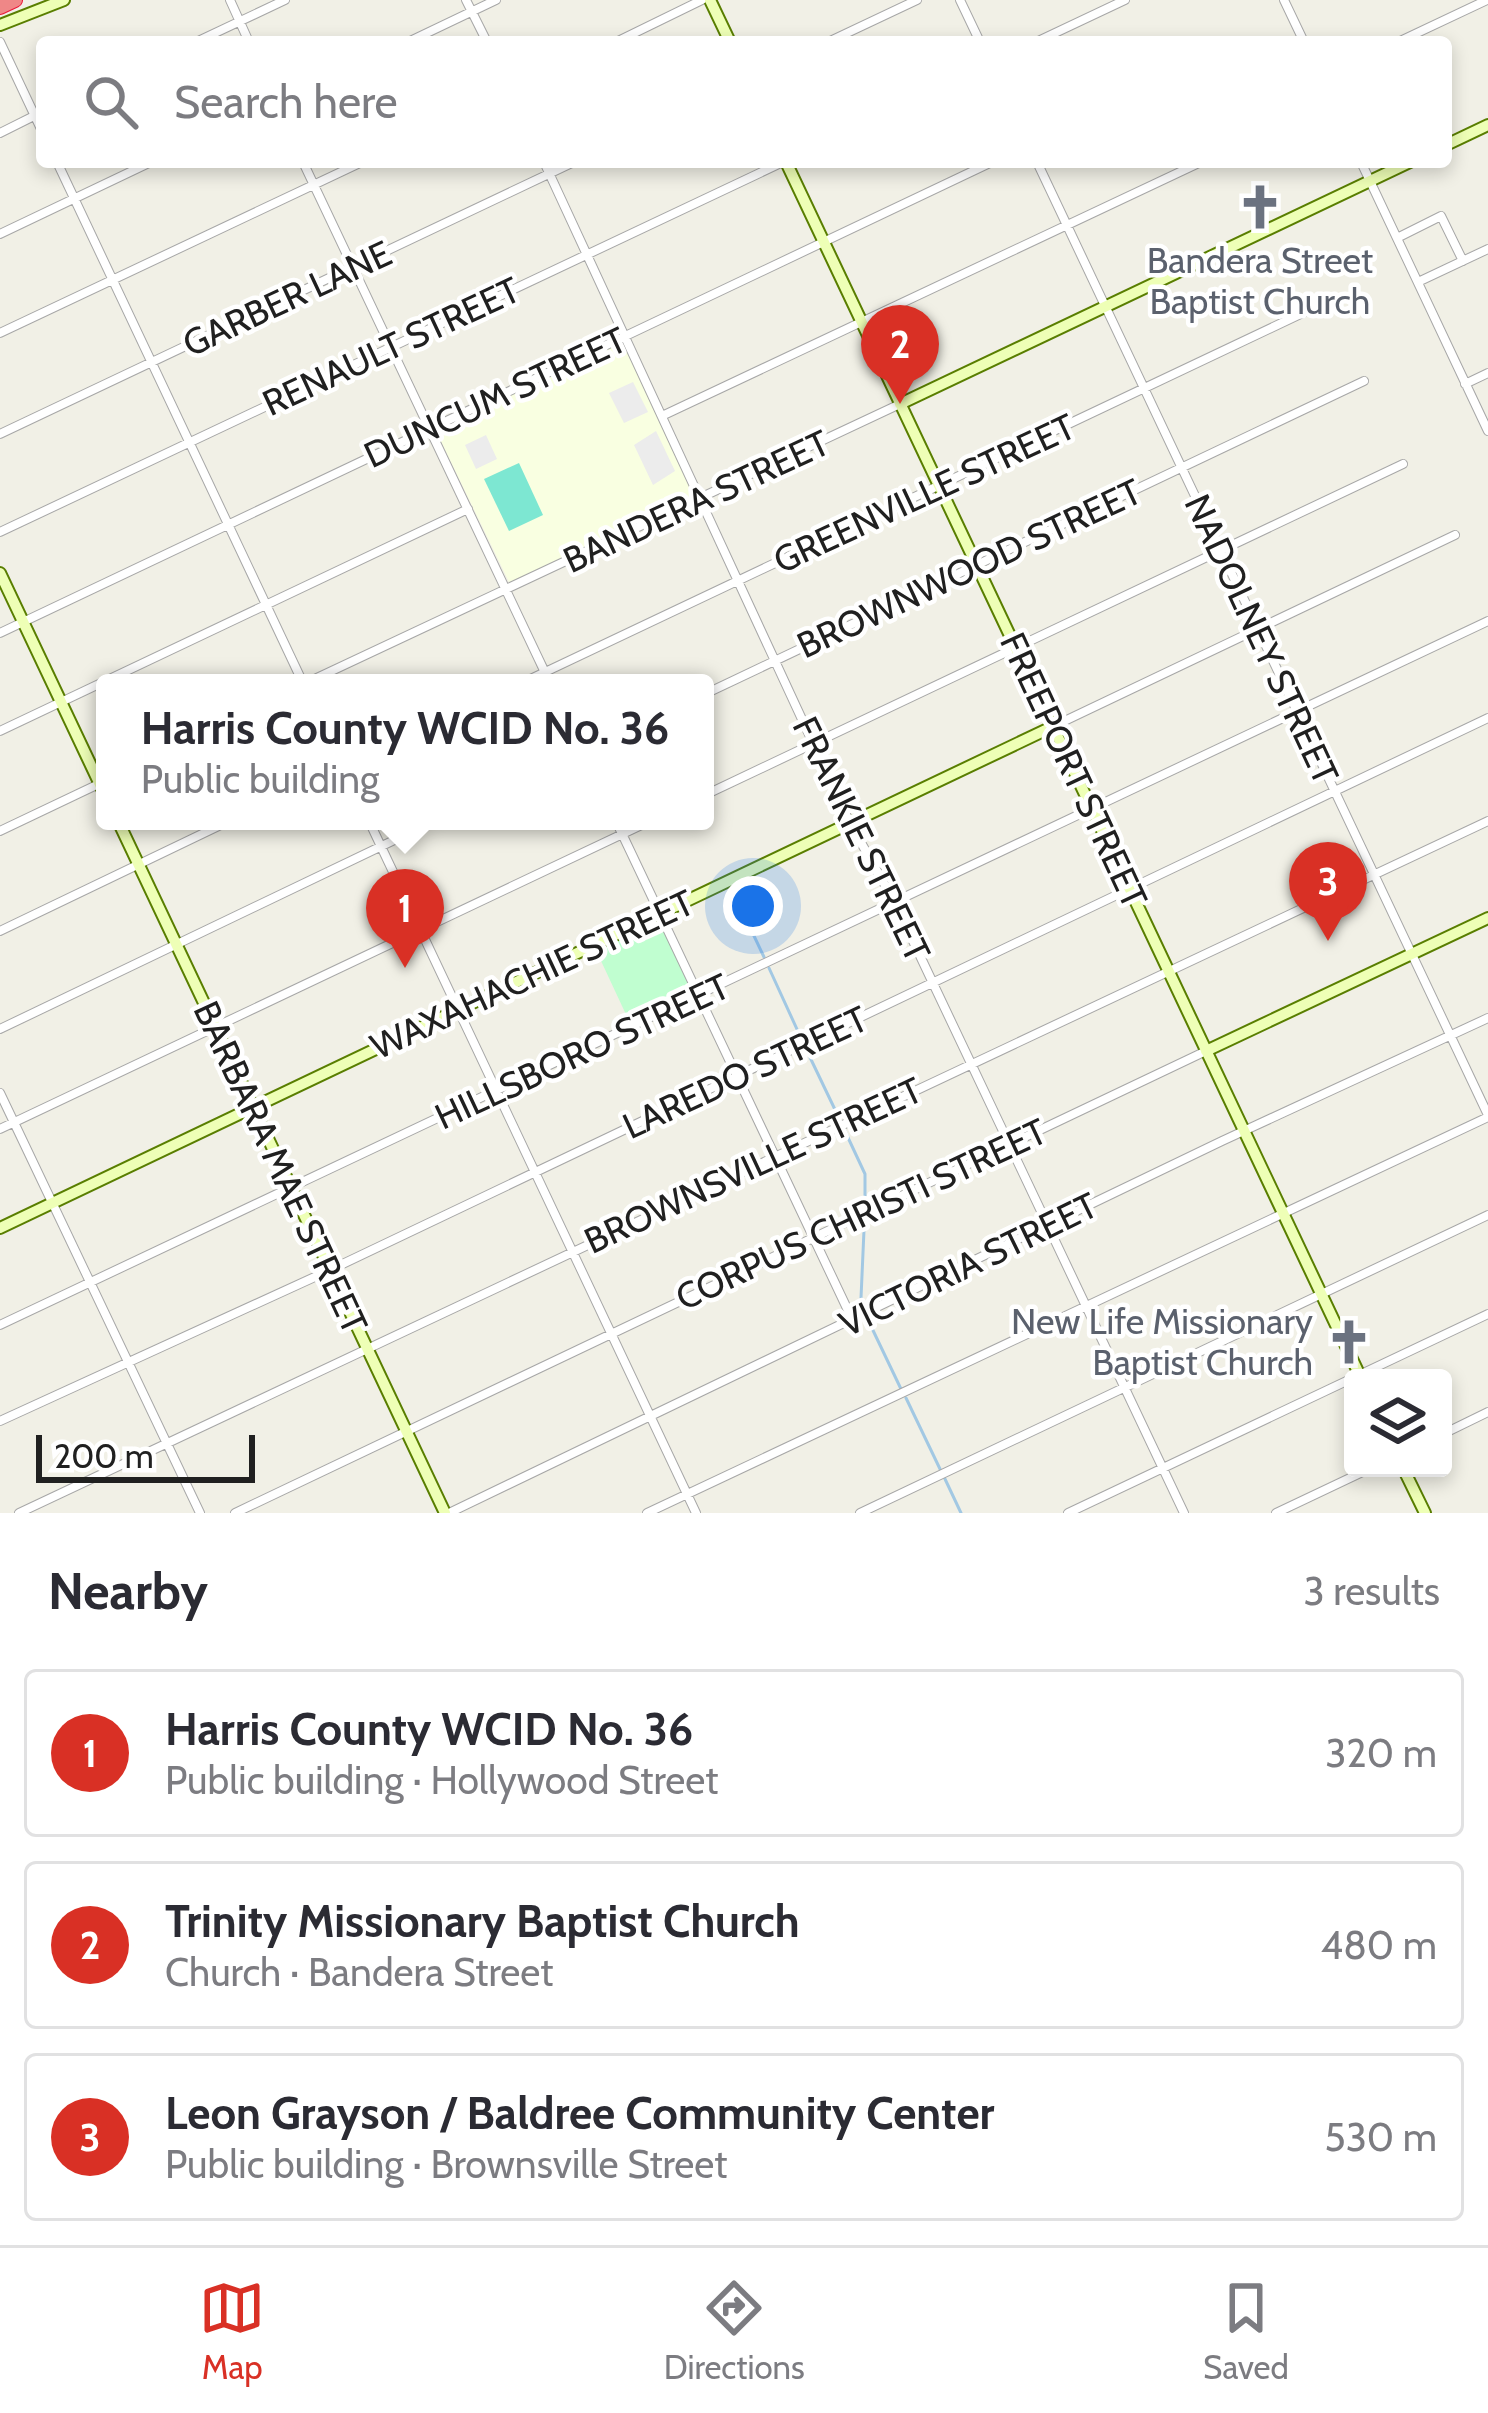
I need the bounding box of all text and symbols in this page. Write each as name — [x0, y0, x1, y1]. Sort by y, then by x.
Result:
search box — [36, 36, 1452, 168]
icon: search — [78, 69, 144, 135]
text: Search here — [174, 75, 398, 129]
church icon: Bandera Street Baptist Church — [1235, 182, 1285, 232]
street label: GARBER LANE — [176, 231, 398, 365]
place label: Bandera Street Baptist Church — [1147, 238, 1373, 323]
street label: RENAULT STREET — [255, 267, 527, 425]
pin: 2 — [861, 305, 939, 404]
street label: DUNCUM STREET — [357, 317, 633, 477]
street label: GREENVILLE STREET — [766, 404, 1082, 582]
street label: BANDERA STREET — [556, 420, 836, 582]
street label: BROWNWOOD STREET — [790, 469, 1148, 667]
street label: NADOLNEY STREET — [1176, 487, 1348, 791]
street label: FREEPORT STREET — [991, 626, 1157, 914]
popup — [96, 674, 714, 830]
text: Harris County WCID No. 36 — [141, 701, 669, 755]
street label: FRANKIE STREET — [784, 710, 940, 968]
text: Public building — [141, 755, 379, 803]
pin: 3 — [1289, 842, 1367, 941]
pin: 1 — [366, 869, 444, 968]
your location — [723, 876, 783, 936]
street label: WAXAHACHIE STREET — [363, 880, 701, 1068]
street label: HILLSBORO STREET — [428, 964, 736, 1138]
street label: BARBARA MAE STREET — [185, 994, 377, 1340]
street label: LAREDO STREET — [616, 996, 874, 1148]
street label: BROWNSVILLE STREET — [577, 1067, 929, 1263]
street label: CORPUS CHRISTI STREET — [669, 1109, 1053, 1319]
street label: VICTORIA STREET — [832, 1183, 1104, 1345]
place label: New Life Missionary Baptist Church — [1011, 1299, 1313, 1384]
church icon: New Life Missionary Baptist Church — [1324, 1317, 1374, 1367]
map controls — [1344, 1369, 1452, 1477]
button: layers — [1344, 1369, 1452, 1477]
scale bar — [36, 1429, 255, 1482]
text: 200 m — [54, 1436, 154, 1476]
text: Nearby — [48, 1560, 208, 1622]
text: 3 results — [1303, 1567, 1440, 1615]
text: Harris County WCID No. 36 — [165, 1702, 693, 1756]
text: 1 — [83, 1729, 97, 1777]
text: 320 m — [1325, 1729, 1437, 1777]
text: Public building · Hollywood Street — [165, 1756, 718, 1804]
text: Trinity Missionary Baptist Church — [165, 1894, 800, 1948]
text: 2 — [80, 1921, 100, 1969]
text: 480 m — [1321, 1921, 1437, 1969]
text: Church · Bandera Street — [165, 1948, 553, 1996]
text: Leon Grayson / Baldree Community Center — [165, 2086, 994, 2140]
text: 3 — [79, 2113, 101, 2161]
text: 530 m — [1325, 2113, 1437, 2161]
text: Public building · Brownsville Street — [165, 2140, 727, 2188]
tab: Map — [199, 2275, 265, 2387]
tab: Directions — [664, 2275, 805, 2387]
tab: Saved — [1203, 2275, 1289, 2387]

